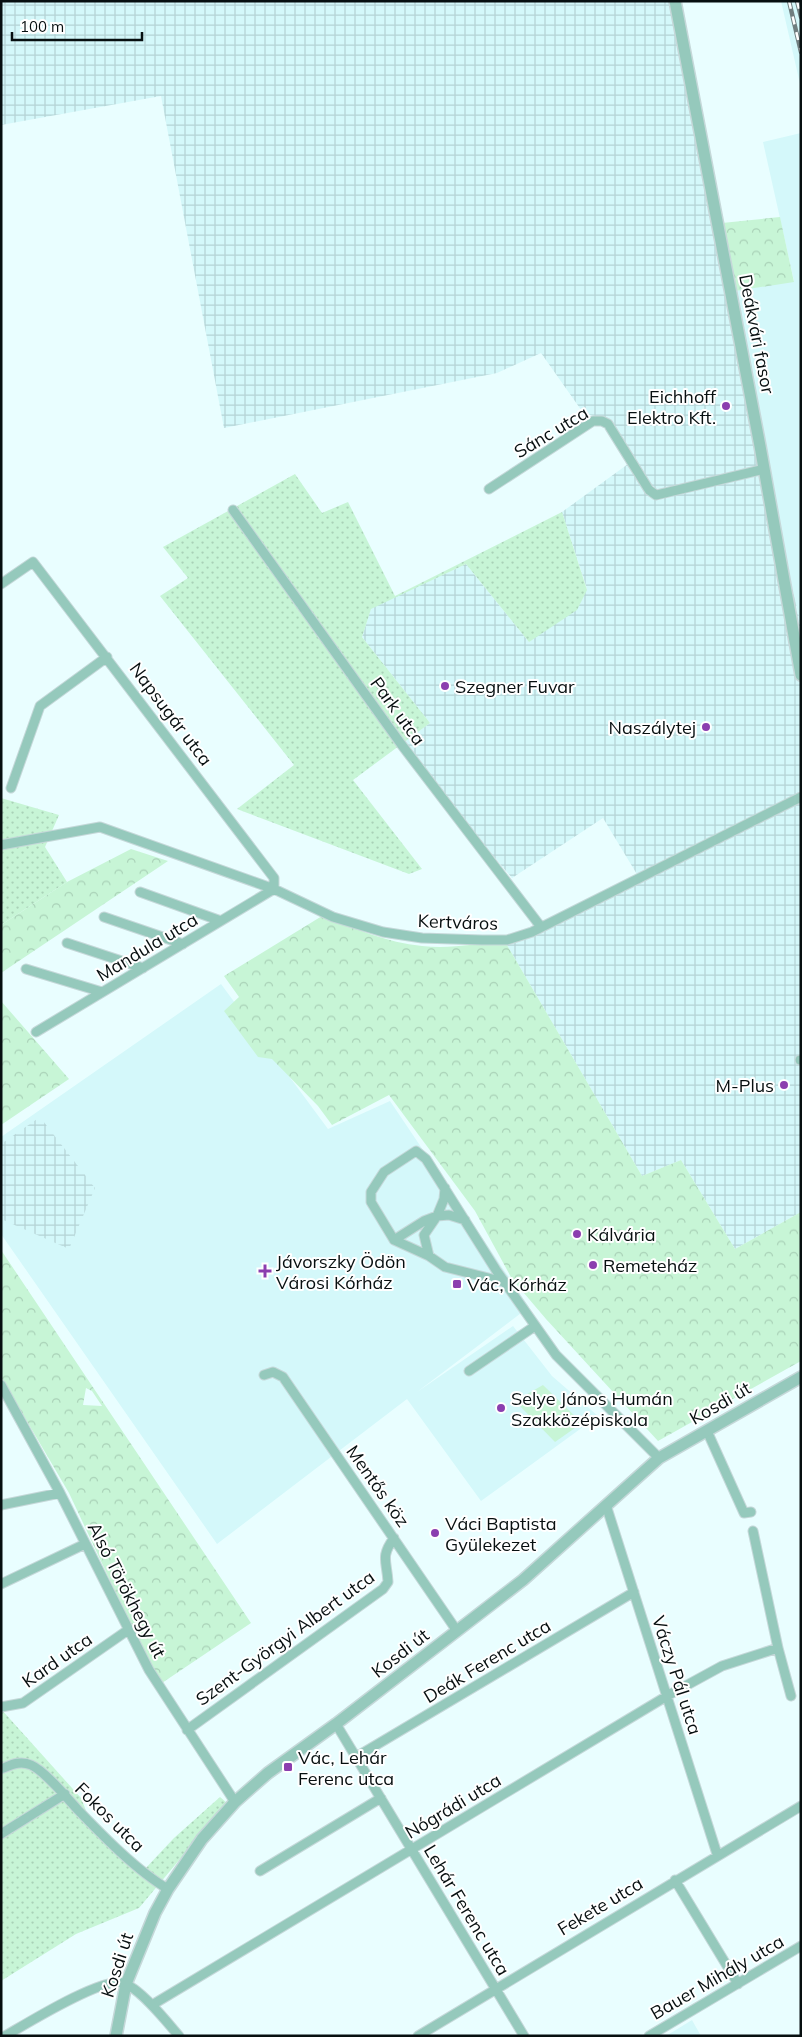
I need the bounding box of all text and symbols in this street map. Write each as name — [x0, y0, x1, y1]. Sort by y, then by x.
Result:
scale bar — [12, 10, 142, 42]
text: 100 m — [20, 17, 64, 36]
street label: Deákvári fasor — [734, 272, 780, 396]
place label: Eichhoff Elektro Kft. — [627, 385, 717, 429]
marker: Eichhoff Elektro Kft. — [720, 400, 732, 412]
street label: Sánc utca — [510, 401, 592, 463]
street label: Napsugár utca — [125, 658, 217, 770]
street label: Park utca — [366, 672, 430, 750]
place label: Szegner Fuvar — [455, 675, 575, 698]
marker: Szegner Fuvar — [439, 680, 451, 692]
place label: Naszálytej — [608, 716, 696, 739]
marker: Naszálytej — [700, 721, 712, 733]
street label: Mandula utca — [92, 908, 202, 986]
street label: Kertváros — [417, 909, 499, 935]
place label: M-Plus — [716, 1074, 774, 1097]
marker: M-Plus — [778, 1079, 790, 1091]
place label: Kálvária — [587, 1223, 655, 1246]
marker: Kálvária — [571, 1228, 583, 1240]
place label: Jávorszky Ödön Városi Kórház — [276, 1250, 406, 1294]
place label: Remeteház — [603, 1254, 697, 1277]
marker: Remeteház — [587, 1259, 599, 1271]
marker: Jávorszky Ödön Városi Kórház — [258, 1264, 272, 1278]
place label: Vác, Kórház — [467, 1273, 567, 1296]
marker: Vác, Kórház — [451, 1278, 463, 1290]
street label: Kosdi út — [685, 1376, 755, 1430]
place label: Selye János Humán Szakközépiskola — [511, 1387, 673, 1431]
marker: Selye János Humán Szakközépiskola — [495, 1402, 507, 1414]
street label: Mentős köz — [341, 1441, 415, 1531]
place label: Váci Baptista Gyülekezet — [445, 1512, 557, 1556]
street label: Alsó Törökhegy út — [83, 1518, 171, 1662]
marker: Váci Baptista Gyülekezet — [429, 1527, 441, 1539]
street label: Szent-Györgyi Albert utca — [191, 1565, 379, 1711]
street label: Váczy Pál utca — [647, 1613, 707, 1737]
street label: Deák Ferenc utca — [419, 1614, 555, 1708]
street label: Kosdi út — [367, 1623, 433, 1683]
street label: Kard utca — [17, 1628, 97, 1692]
place label: Vác, Lehár Ferenc utca — [298, 1746, 394, 1790]
marker: Vác, Lehár Ferenc utca — [282, 1761, 294, 1773]
street label: Nógrádi utca — [401, 1768, 505, 1844]
street label: Fokos utca — [70, 1777, 150, 1857]
street label: Lehár Ferenc utca — [419, 1841, 515, 1979]
street label: Fekete utca — [553, 1872, 647, 1940]
street label: Bauer Mihály utca — [646, 1929, 788, 2025]
street label: Kosdi út — [96, 1930, 138, 2000]

